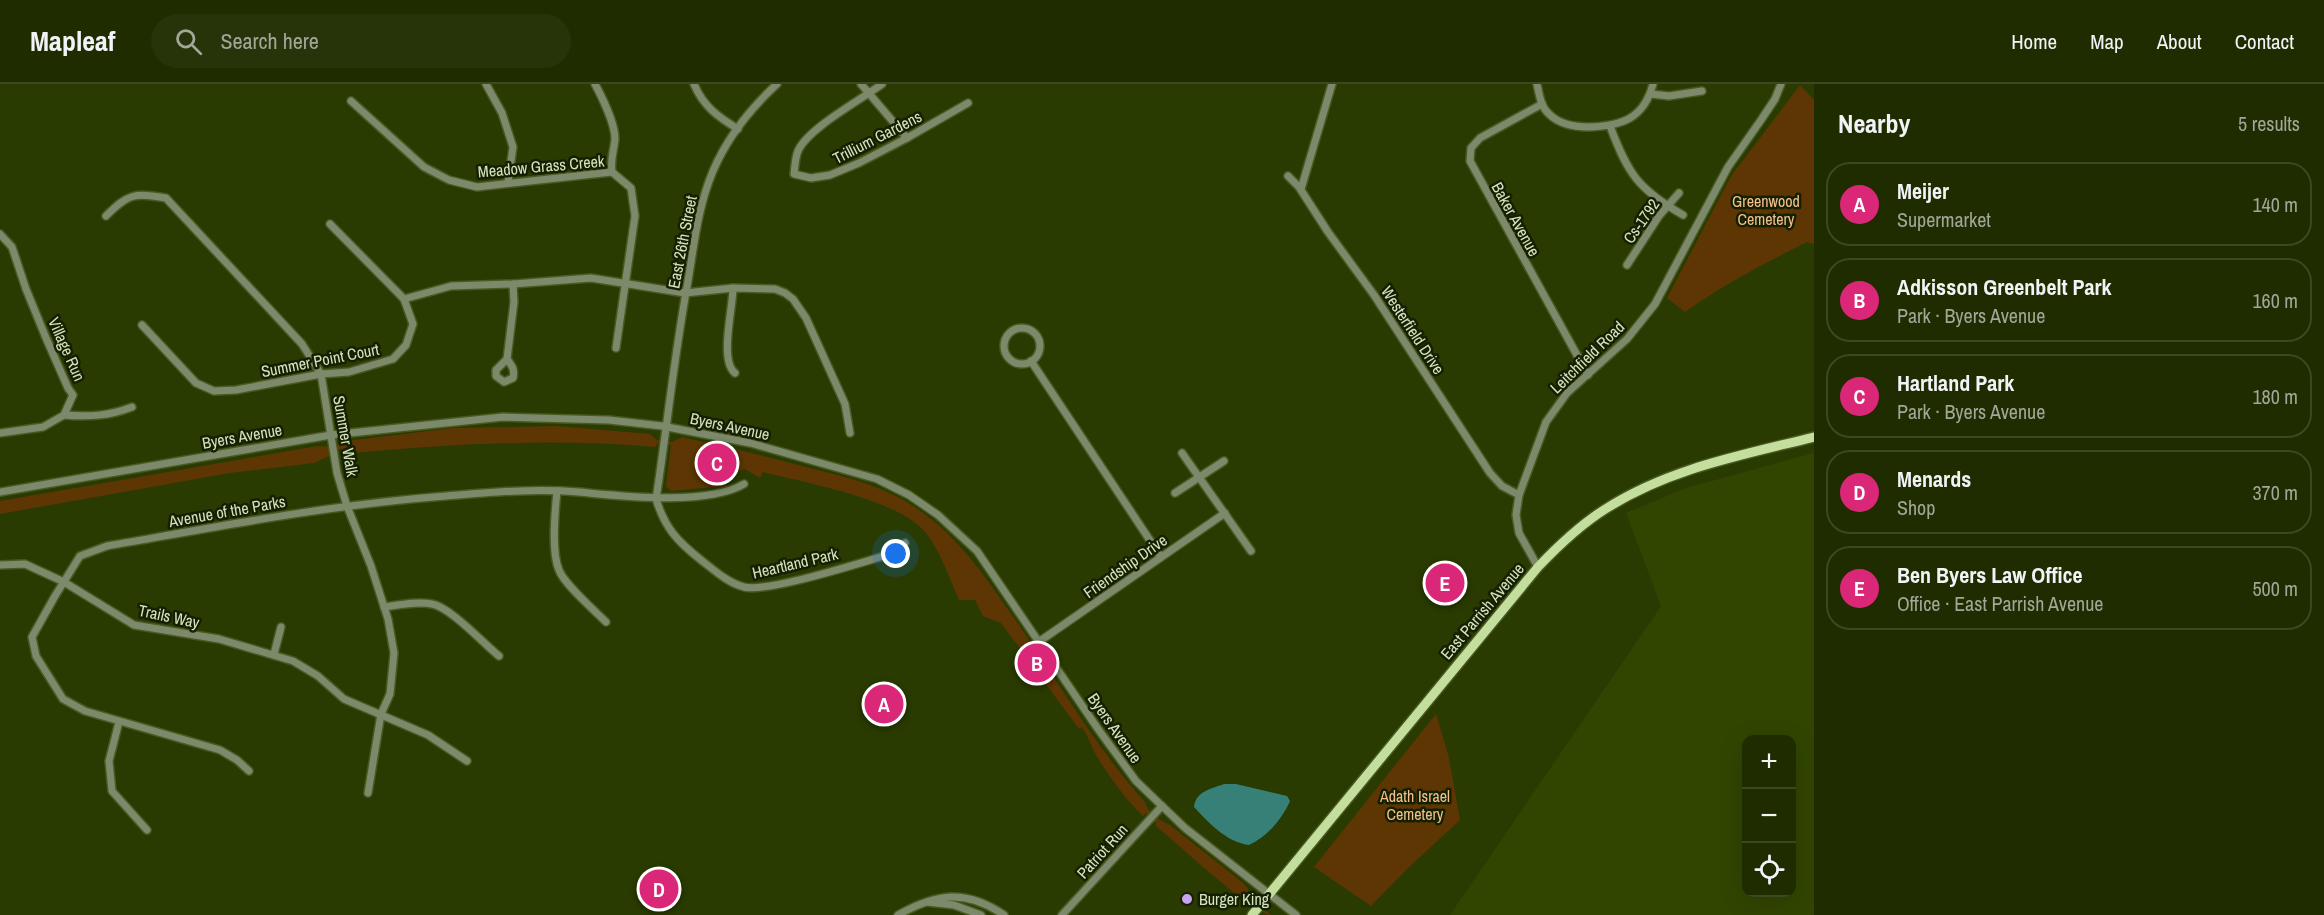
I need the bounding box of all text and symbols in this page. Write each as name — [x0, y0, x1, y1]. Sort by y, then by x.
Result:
search box — [151, 14, 571, 68]
text: Mapleaf — [30, 22, 115, 60]
icon: search — [172, 25, 205, 58]
text: Search here — [220, 26, 319, 56]
text: Home — [2011, 27, 2057, 56]
text: Map — [2090, 27, 2124, 56]
text: About — [2157, 27, 2202, 56]
text: Contact — [2235, 27, 2294, 56]
street label: Trillium Gardens — [829, 105, 925, 169]
text: Nearby — [1838, 106, 1910, 141]
text: 5 results — [2238, 110, 2300, 137]
street label: Meadow Grass Creek — [477, 149, 606, 182]
text: Meijer — [1897, 176, 1949, 206]
street label: Baker Avenue — [1487, 178, 1545, 260]
park label: Greenwood Cemetery — [1732, 190, 1800, 230]
text: A — [1854, 191, 1865, 218]
text: 140 m — [2252, 191, 2298, 218]
street label: East 26th Street — [662, 193, 702, 290]
street label: Cs-1792 — [1618, 194, 1664, 248]
text: Supermarket — [1897, 206, 1991, 233]
text: Adkisson Greenbelt Park — [1897, 272, 2112, 302]
street label: Westerfield Drive — [1376, 282, 1450, 378]
text: B — [1854, 287, 1865, 314]
text: 160 m — [2252, 287, 2298, 314]
text: Park · Byers Avenue — [1897, 302, 2045, 329]
street label: Village Run — [43, 314, 91, 384]
street label: Leitchfield Road — [1545, 316, 1629, 398]
street label: Summer Point Court — [259, 338, 381, 382]
text: Hartland Park — [1897, 368, 2014, 398]
text: C — [1854, 383, 1865, 410]
text: 180 m — [2252, 383, 2298, 410]
street label: Summer Walk — [328, 394, 364, 479]
text: Park · Byers Avenue — [1897, 398, 2045, 425]
street label: Byers Avenue — [688, 407, 772, 445]
street label: Byers Avenue — [200, 418, 284, 454]
pin: C — [698, 440, 736, 485]
text: Menards — [1897, 464, 1971, 494]
text: D — [1854, 479, 1865, 506]
text: 370 m — [2252, 479, 2298, 506]
street label: Avenue of the Parks — [166, 490, 287, 532]
text: Shop — [1897, 494, 1935, 521]
street label: Friendship Drive — [1079, 529, 1171, 603]
your location — [881, 539, 910, 568]
street label: Heartland Park — [750, 542, 841, 584]
street label: East Parrish Avenue — [1436, 559, 1528, 663]
pin: E — [1426, 560, 1464, 606]
text: Ben Byers Law Office — [1897, 560, 2082, 590]
text: E — [1854, 575, 1865, 602]
text: 500 m — [2252, 575, 2298, 602]
text: Office · East Parrish Avenue — [1897, 590, 2103, 617]
street label: Trails Way — [137, 599, 202, 633]
pin: B — [1018, 640, 1056, 686]
pin: A — [864, 682, 904, 726]
street label: Byers Avenue — [1083, 689, 1147, 767]
map controls — [1742, 735, 1796, 897]
button: + — [1742, 735, 1796, 789]
park label: Adath Israel Cemetery — [1379, 785, 1450, 825]
button: − — [1742, 789, 1796, 843]
street label: Patriot Run — [1072, 819, 1132, 883]
button: locate — [1742, 843, 1796, 897]
pin: D — [640, 866, 678, 912]
place label: Burger King — [1199, 888, 1270, 910]
marker: Burger King — [1180, 892, 1194, 906]

